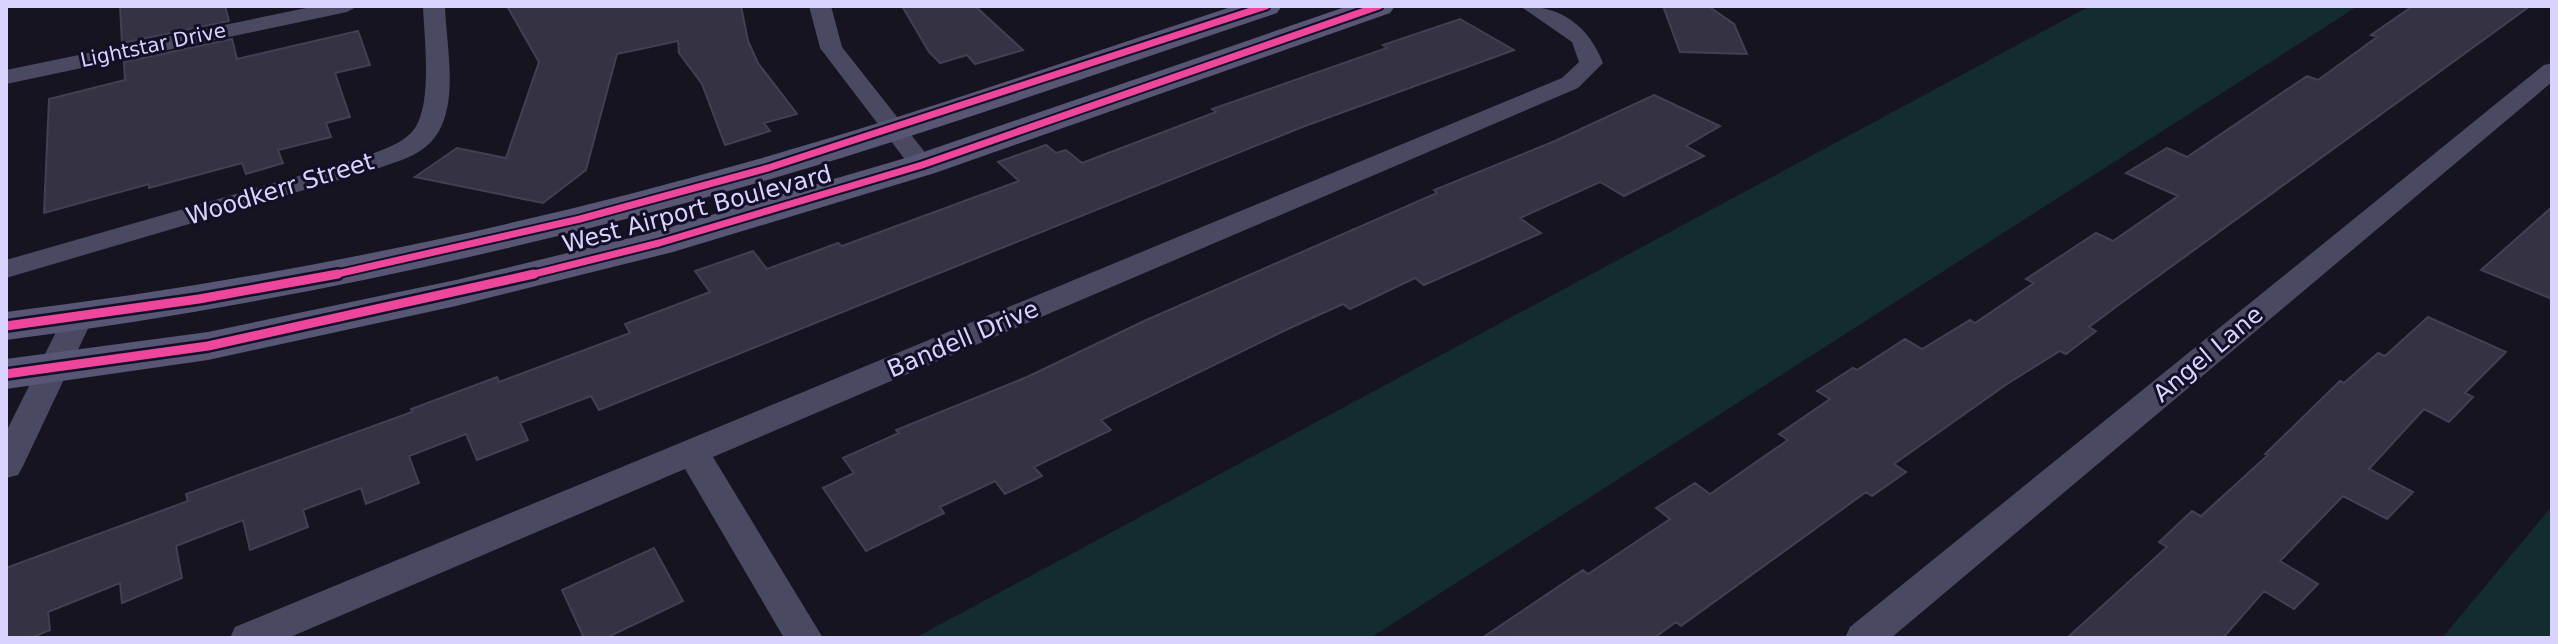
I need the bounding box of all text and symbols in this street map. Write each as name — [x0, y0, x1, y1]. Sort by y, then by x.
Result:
street label: Lightstar Drive — [78, 18, 228, 72]
street label: Woodkerr Street — [183, 147, 377, 231]
street label: West Airport Boulevard — [559, 160, 835, 258]
street label: Bandell Drive — [883, 295, 1043, 383]
street label: Angel Lane — [2148, 300, 2268, 408]

